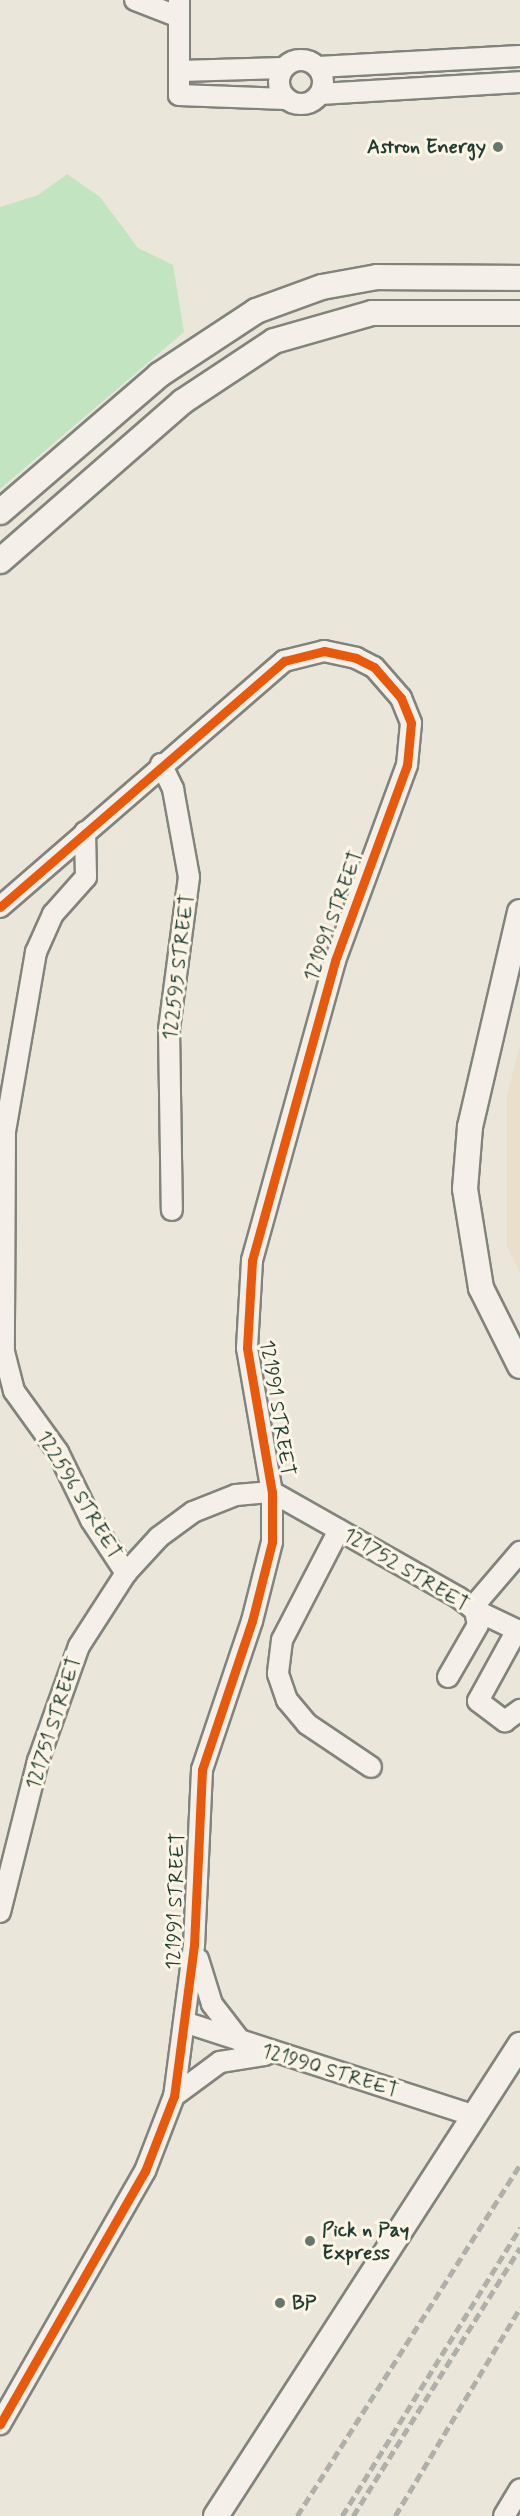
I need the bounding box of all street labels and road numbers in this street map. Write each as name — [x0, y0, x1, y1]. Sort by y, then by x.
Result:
street label: 121991 STREET — [299, 847, 369, 985]
street label: 122595 STREET — [158, 892, 200, 1042]
street label: 121991 STREET — [254, 1338, 300, 1478]
street label: 122596 STREET — [31, 1426, 127, 1564]
street label: 121752 STREET — [339, 1523, 473, 1617]
street label: 121751 STREET — [21, 1653, 87, 1793]
street label: 121991 STREET — [162, 1832, 190, 1970]
street label: 121990 STREET — [259, 2039, 401, 2103]

